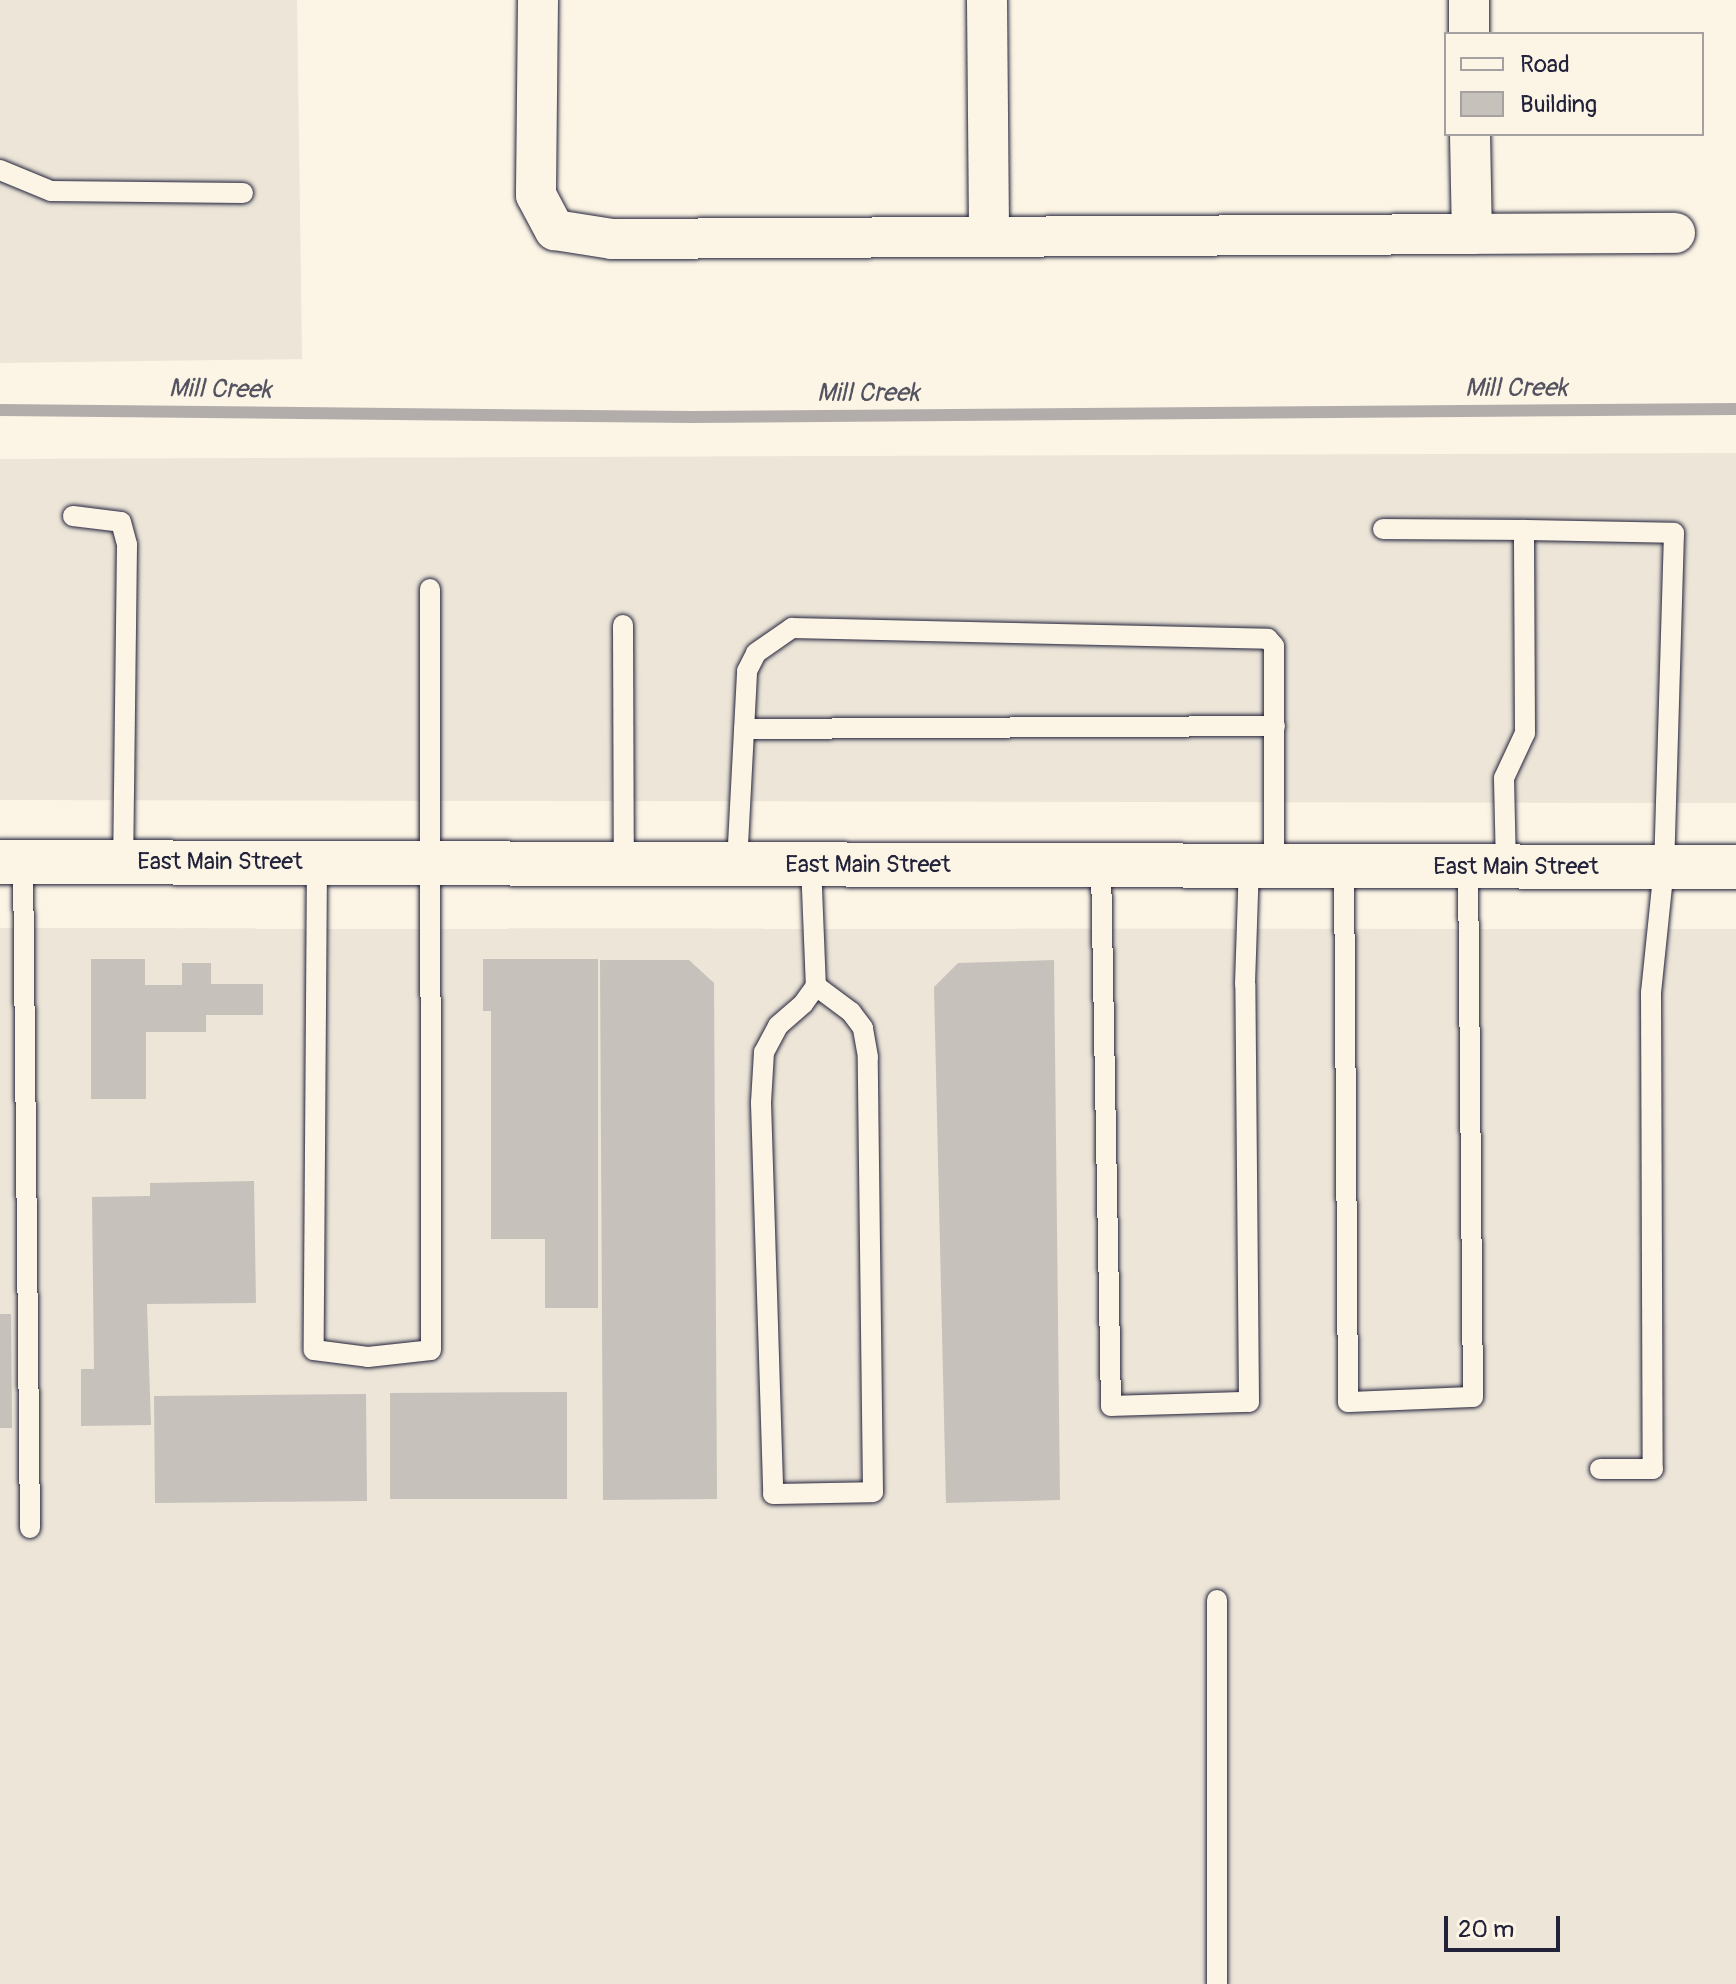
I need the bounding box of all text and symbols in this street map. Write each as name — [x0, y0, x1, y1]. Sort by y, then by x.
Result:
legend — [1444, 32, 1704, 136]
text: Road — [1520, 50, 1570, 79]
text: Building — [1520, 90, 1597, 119]
water label: Mill Creek — [1465, 373, 1567, 405]
water label: Mill Creek — [168, 374, 272, 406]
water label: Mill Creek — [817, 378, 919, 410]
street label: East Main Street — [137, 848, 303, 876]
street label: East Main Street — [785, 851, 951, 879]
street label: East Main Street — [1433, 853, 1599, 881]
scale bar — [1448, 1900, 1564, 1950]
text: 20 m — [1458, 1915, 1514, 1944]

